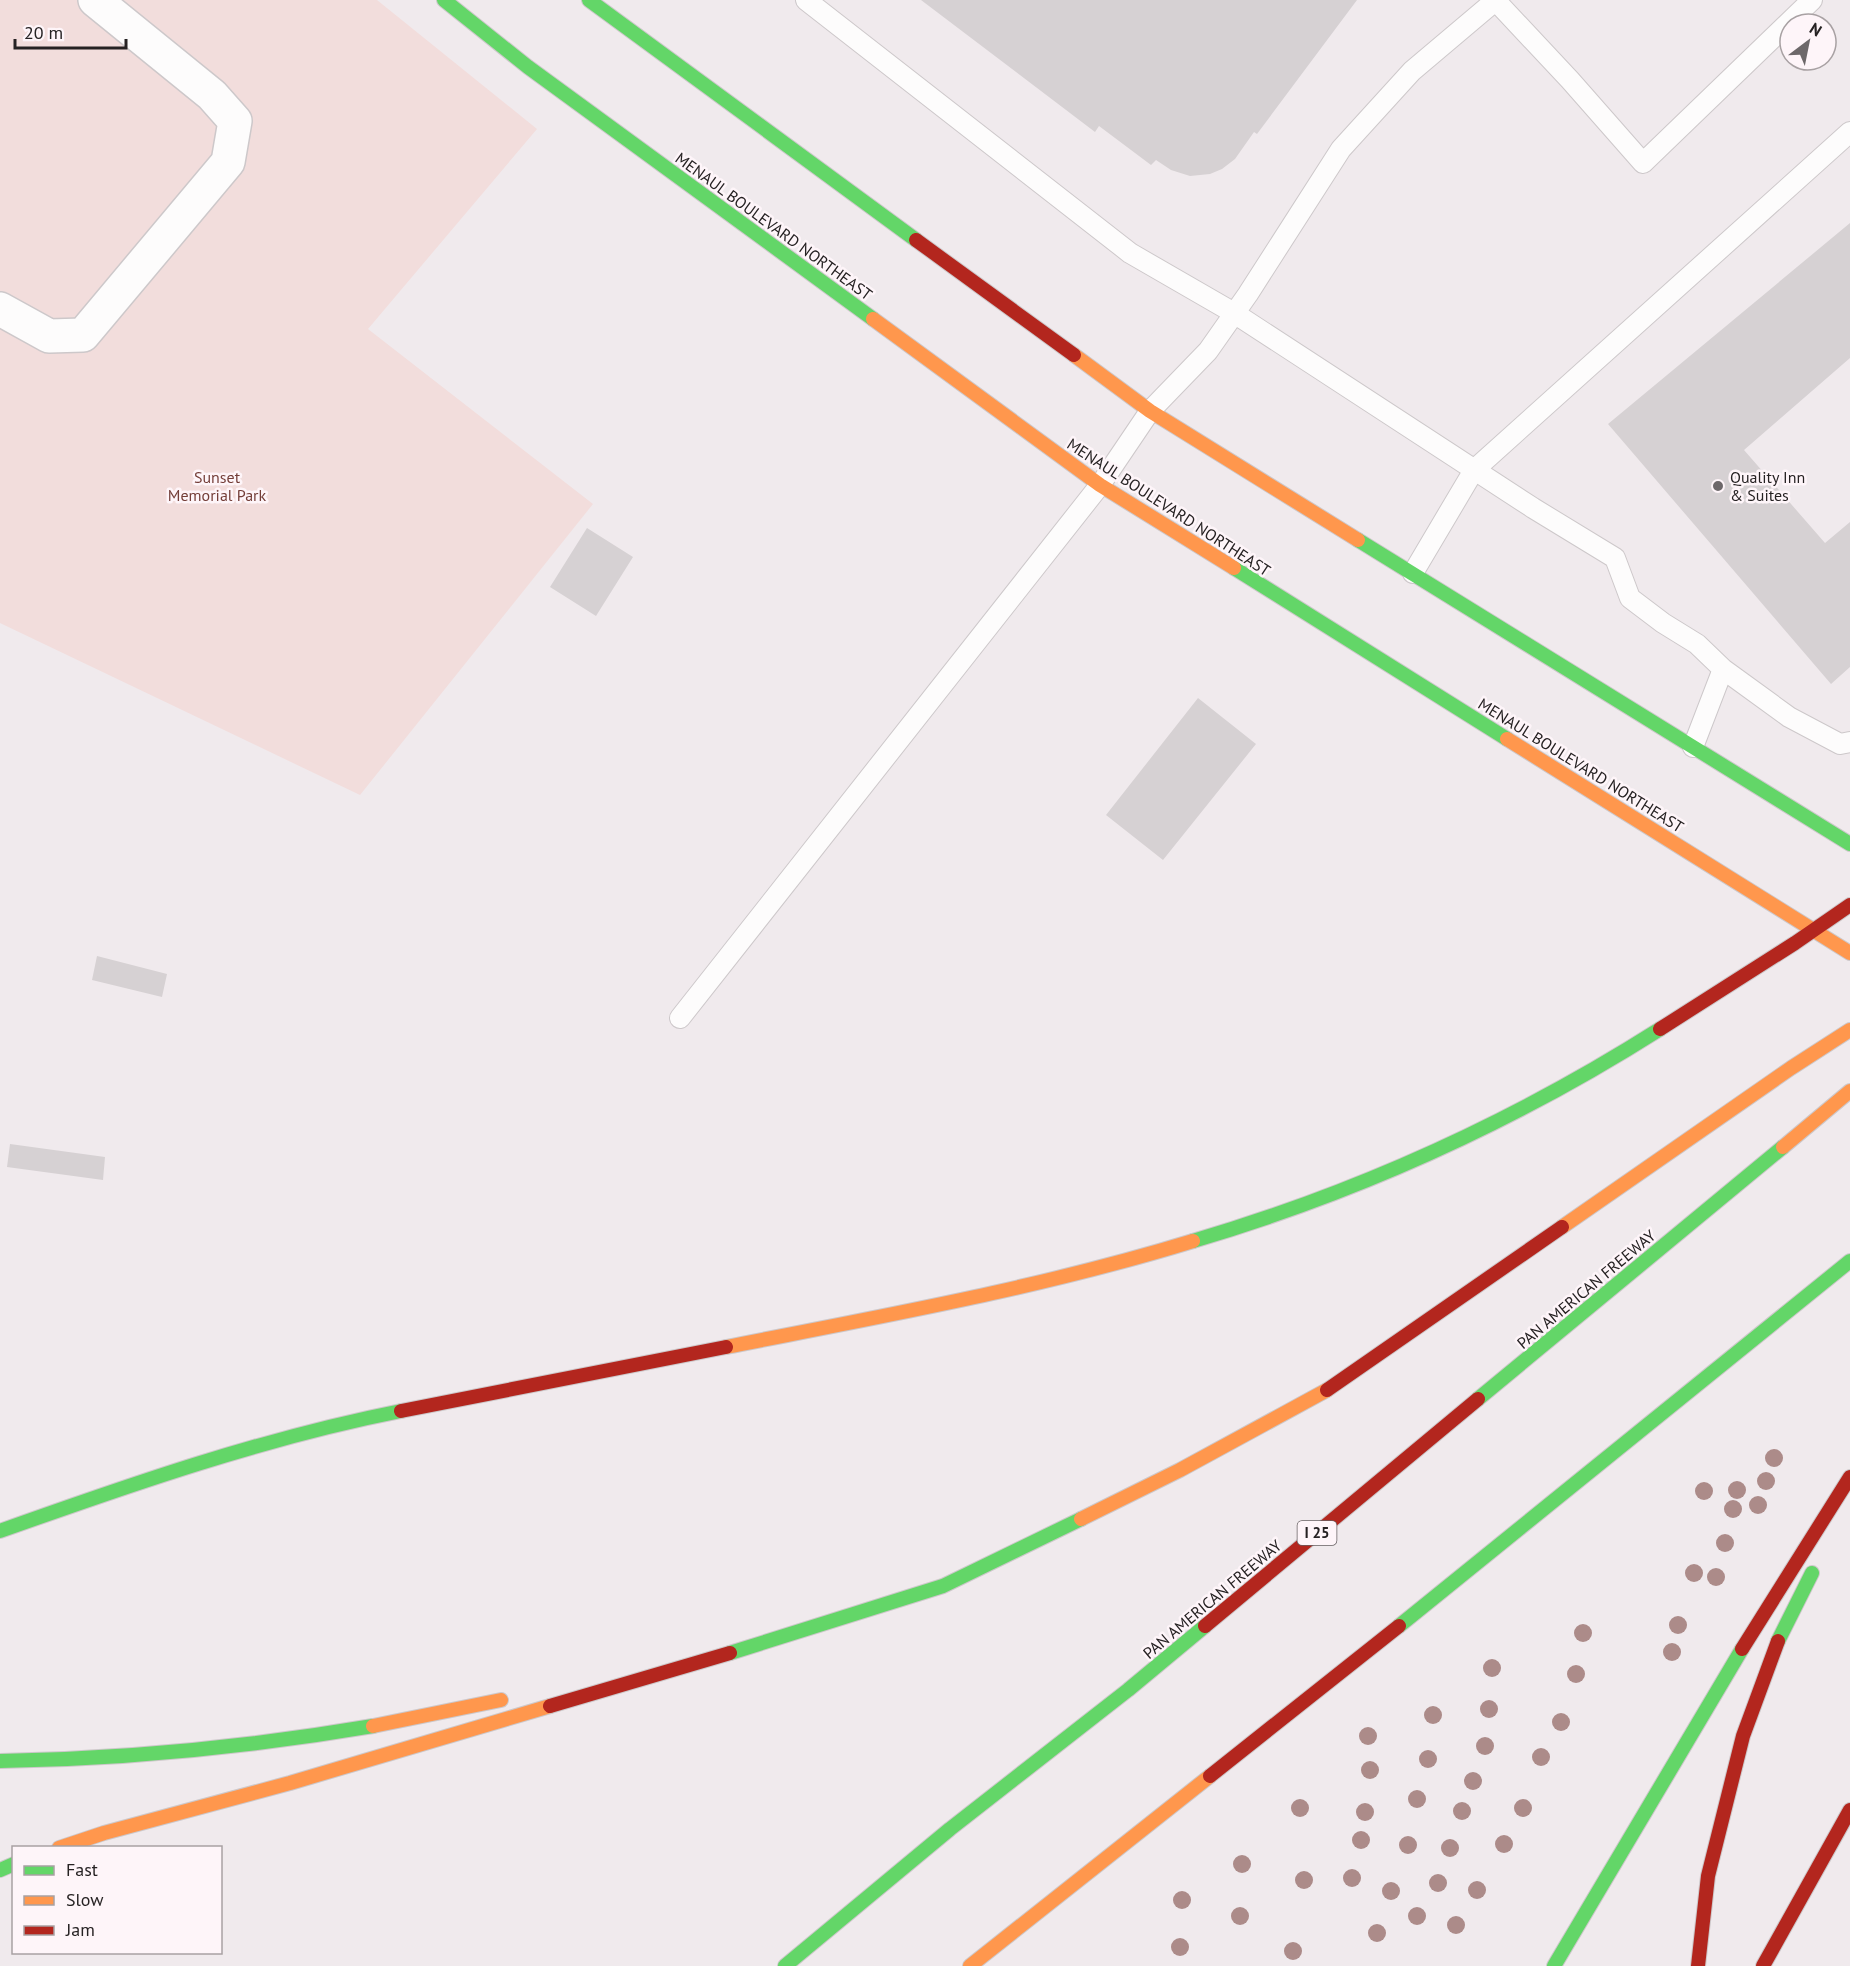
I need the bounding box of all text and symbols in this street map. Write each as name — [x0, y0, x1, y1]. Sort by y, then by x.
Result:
scale bar — [15, 12, 126, 50]
north arrow — [1778, 12, 1838, 72]
text: N — [1806, 18, 1826, 41]
text: 20 m — [24, 21, 63, 44]
street label: MENAUL BOULEVARD NORTHEAST — [672, 148, 876, 304]
street label: MENAUL BOULEVARD NORTHEAST — [1064, 434, 1275, 580]
park label: Sunset Memorial Park — [168, 467, 267, 505]
place label: Quality Inn & Suites — [1730, 467, 1805, 505]
marker: Quality Inn & Suites — [1711, 479, 1725, 493]
street label: MENAUL BOULEVARD NORTHEAST — [1475, 693, 1687, 837]
street label: PAN AMERICAN FREEWAY — [1513, 1225, 1659, 1353]
road number: I 25 — [1298, 1521, 1336, 1545]
street label: PAN AMERICAN FREEWAY — [1139, 1535, 1285, 1663]
legend — [12, 1846, 222, 1954]
text: Fast — [66, 1858, 98, 1881]
text: Slow — [66, 1888, 104, 1911]
text: Jam — [65, 1918, 95, 1941]

